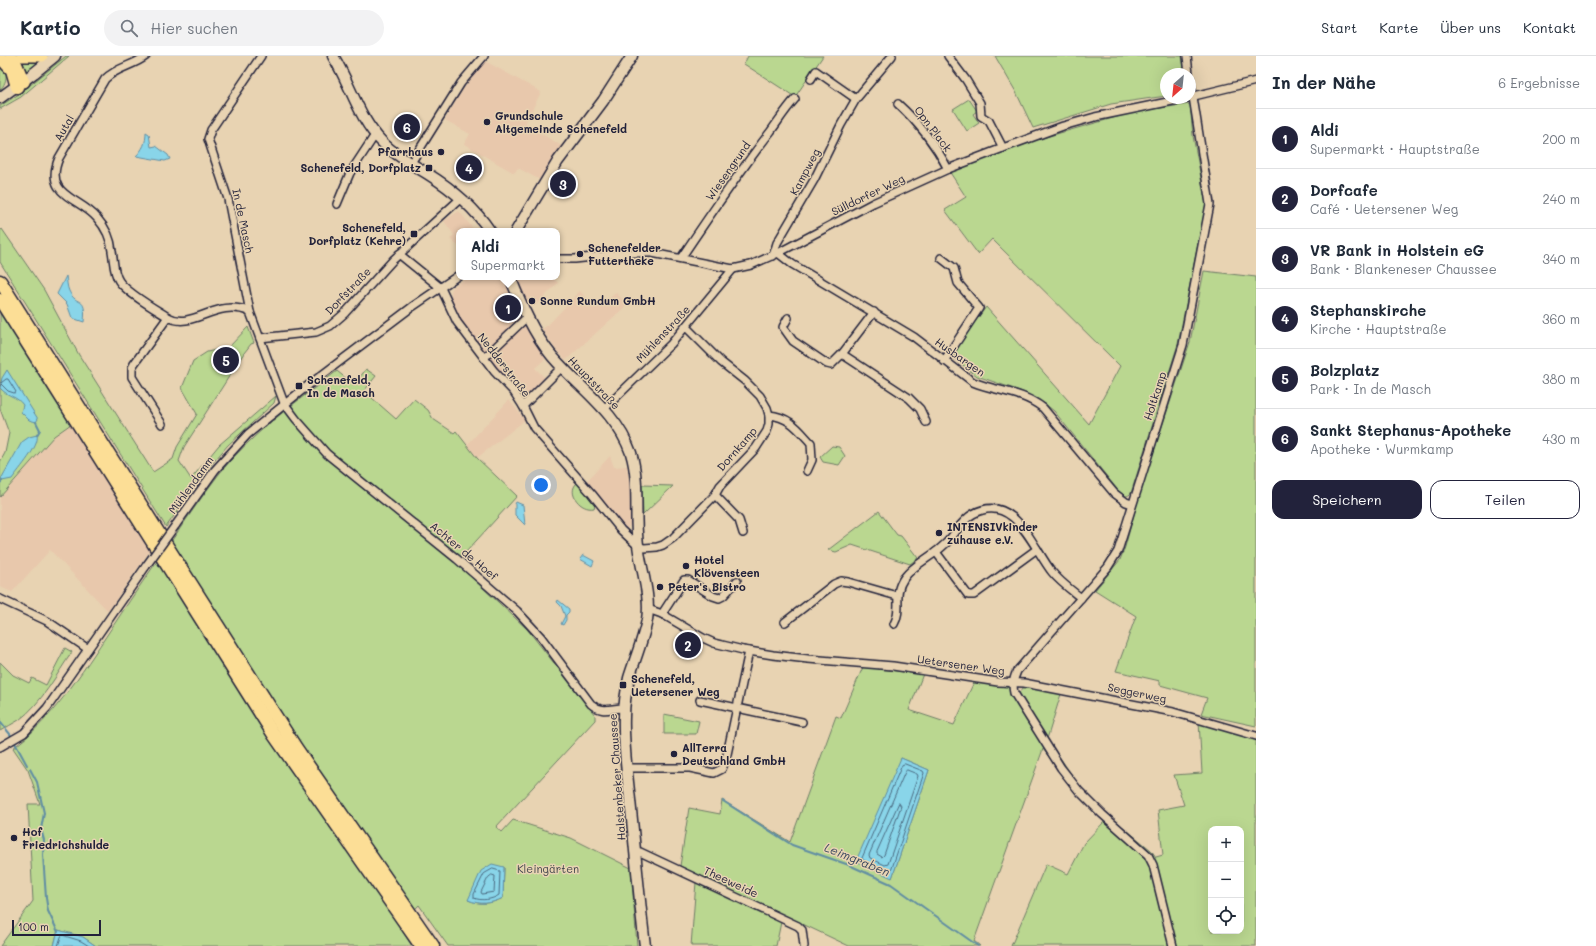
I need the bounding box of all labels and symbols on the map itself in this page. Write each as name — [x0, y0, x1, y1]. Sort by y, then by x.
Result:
north arrow — [1160, 68, 1196, 104]
street label: Opn Plack — [911, 103, 956, 155]
place label: Grundschule Altgemeinde Schenefeld — [495, 108, 627, 136]
street label: Autal — [50, 112, 77, 144]
pin: 6 — [394, 112, 420, 142]
marker: Grundschule Altgemeinde Schenefeld — [482, 117, 492, 127]
street label: Wiesengrund — [702, 138, 754, 203]
place label: Pfarrhaus — [378, 144, 433, 159]
street label: Kampweg — [786, 146, 823, 198]
marker: Pfarrhaus — [436, 147, 446, 157]
pin: 4 — [456, 153, 482, 183]
place label: Schenefeld, Dorfplatz — [300, 160, 421, 175]
marker: Schenefeld, Dorfplatz — [424, 163, 434, 173]
pin: 3 — [550, 169, 576, 199]
street label: Sülldorfer Weg — [829, 170, 907, 219]
street label: In de Masch — [229, 187, 258, 254]
place label: Schenefeld, Dorfplatz (Kehre) — [309, 220, 406, 248]
marker: Schenefeld, Dorfplatz (Kehre) — [409, 229, 419, 239]
place label: Schenefelder Futtertheke — [588, 240, 661, 268]
marker: Schenefelder Futtertheke — [575, 249, 585, 259]
street label: Dorfstraße — [321, 264, 374, 318]
pin: 1 — [495, 293, 521, 323]
place label: Sonne Rundum GmbH — [540, 293, 656, 308]
marker: Sonne Rundum GmbH — [527, 296, 537, 306]
street label: Mühlenstraße — [632, 302, 693, 365]
street label: Nedderstraße — [475, 330, 534, 400]
street label: Husbargen — [932, 334, 988, 379]
pin: 5 — [213, 345, 239, 375]
street label: Hauptstraße — [565, 353, 624, 413]
street label: Holtkamp — [1140, 369, 1169, 422]
place label: Schenefeld, In de Masch — [307, 372, 375, 400]
marker: Schenefeld, In de Masch — [294, 381, 304, 391]
street label: Dornkamp — [713, 423, 760, 474]
street label: Mühlendamm — [165, 453, 217, 517]
your location — [531, 475, 551, 495]
street label: Achter de Hoef — [427, 518, 502, 584]
place label: INTENSIVkinder zuhause e.V. — [947, 519, 1038, 547]
marker: INTENSIVkinder zuhause e.V. — [934, 528, 944, 538]
place label: Hotel Klövensteen — [694, 552, 760, 580]
marker: Hotel Klövensteen — [681, 561, 691, 571]
place label: Peter's Bistro — [668, 579, 746, 594]
marker: Peter's Bistro — [655, 582, 665, 592]
pin: 2 — [675, 630, 701, 660]
street label: Uetersener Weg — [916, 651, 1006, 678]
place label: Schenefeld, Uetersener Weg — [631, 671, 720, 699]
street label: Seggerweg — [1106, 679, 1168, 706]
marker: Schenefeld, Uetersener Weg — [618, 680, 628, 690]
street label: Halstenbeker Chaussee — [605, 713, 628, 841]
place label: AllTerra Deutschland GmbH — [682, 740, 786, 768]
marker: AllTerra Deutschland GmbH — [669, 749, 679, 759]
place label: Hof Friedrichshulde — [22, 824, 110, 852]
marker: Hof Friedrichshulde — [9, 833, 19, 843]
water label: Leimgraben — [822, 839, 893, 880]
park label: Kleingärten — [517, 861, 579, 876]
street label: Theeweide — [702, 862, 761, 901]
scale bar — [12, 918, 101, 937]

